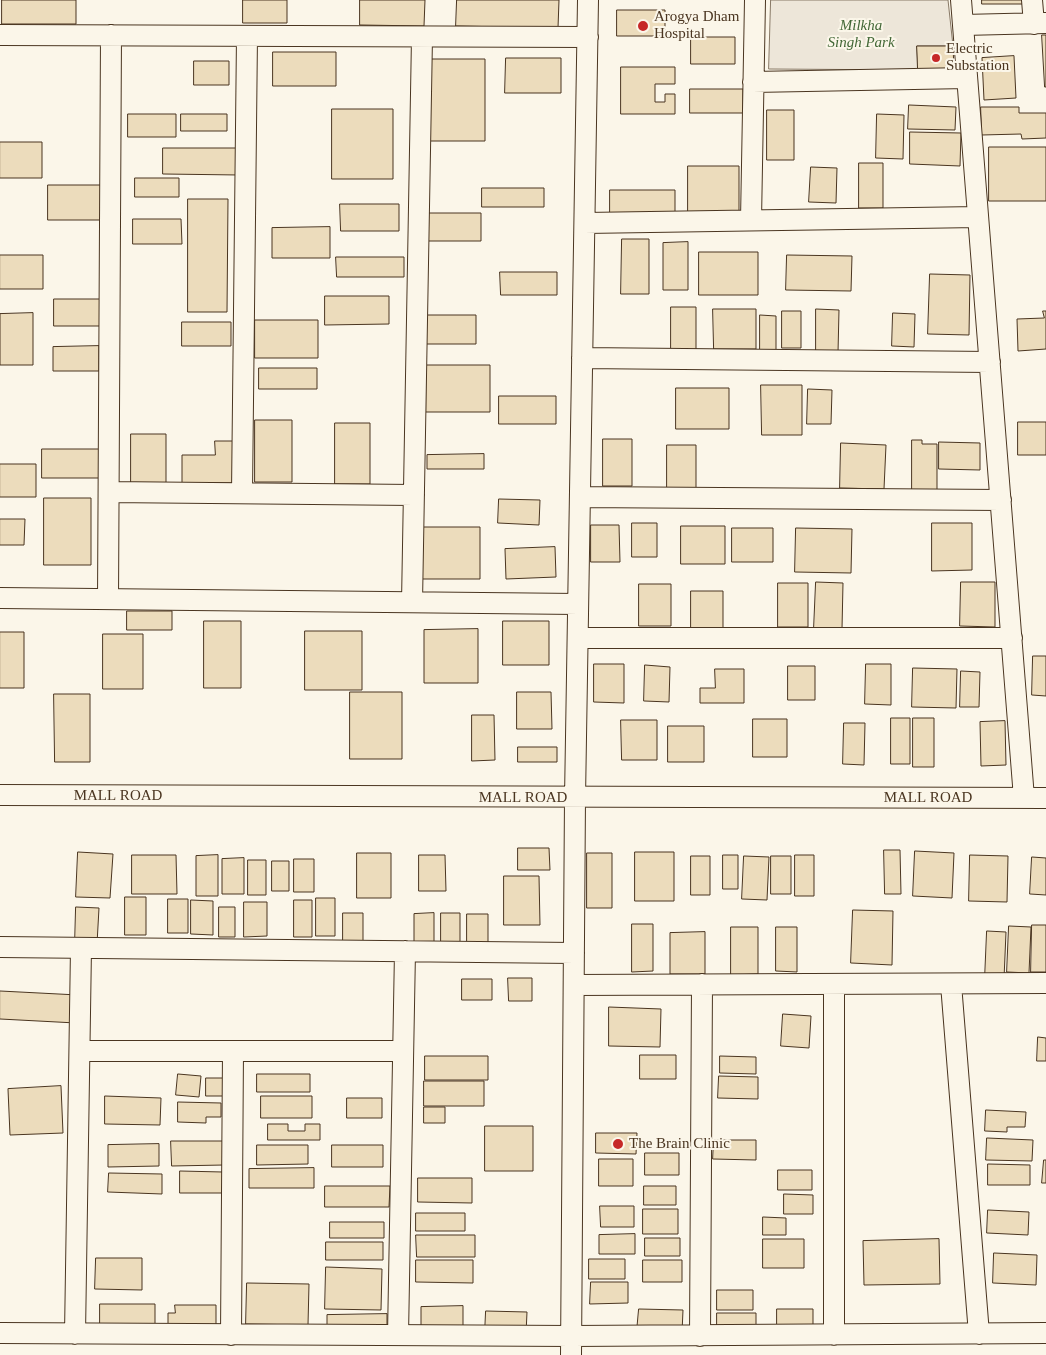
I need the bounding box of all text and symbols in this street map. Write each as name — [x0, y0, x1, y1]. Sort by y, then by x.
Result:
place label: Arogya Dham Hospital — [654, 8, 739, 43]
park label: Milkha Singh Park — [827, 17, 895, 52]
marker: Arogya Dham Hospital — [636, 19, 650, 33]
place label: Electric Substation — [946, 40, 1009, 75]
marker: Electric Substation — [930, 52, 942, 64]
street label: MALL ROAD — [74, 787, 162, 805]
street label: MALL ROAD — [479, 789, 567, 807]
street label: MALL ROAD — [884, 789, 972, 807]
place label: The Brain Clinic — [629, 1135, 730, 1153]
marker: The Brain Clinic — [611, 1137, 625, 1151]

